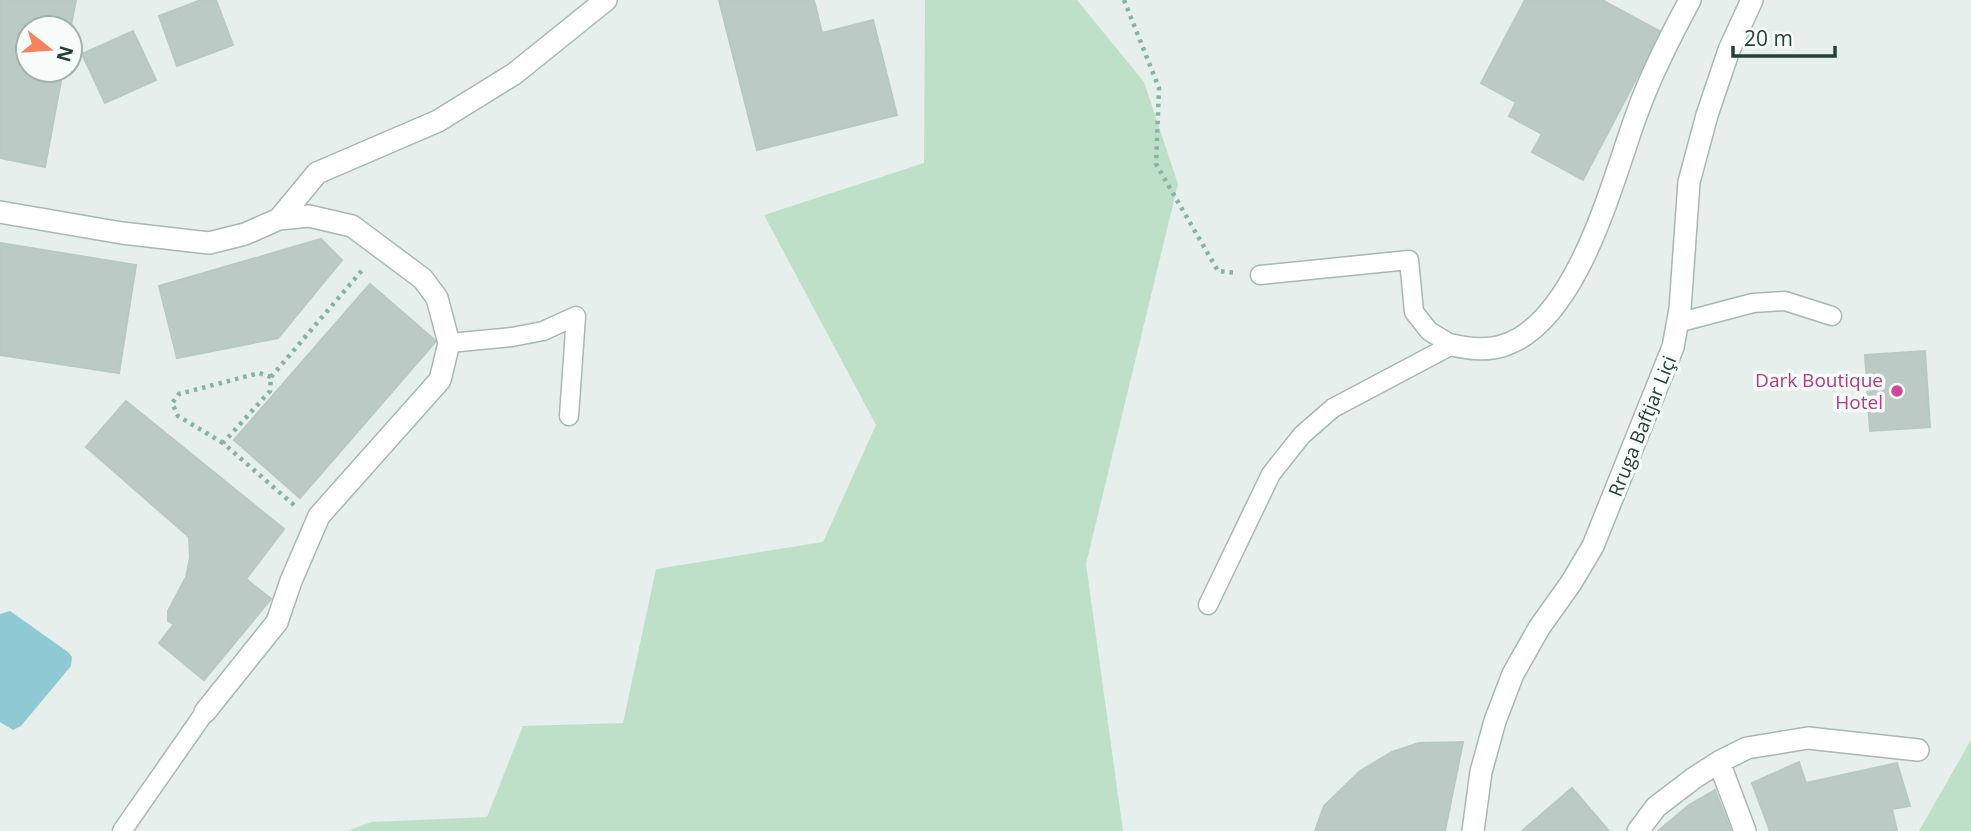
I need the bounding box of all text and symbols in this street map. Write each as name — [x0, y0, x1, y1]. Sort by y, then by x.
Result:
north arrow — [14, 14, 84, 84]
scale bar — [1733, 14, 1834, 58]
text: 20 m — [1744, 24, 1793, 52]
text: N — [51, 43, 80, 65]
street label: Rruga Baftjar Liçi — [1602, 352, 1682, 500]
place label: Dark Boutique Hotel — [1755, 367, 1883, 415]
marker: Dark Boutique Hotel — [1889, 383, 1905, 399]

